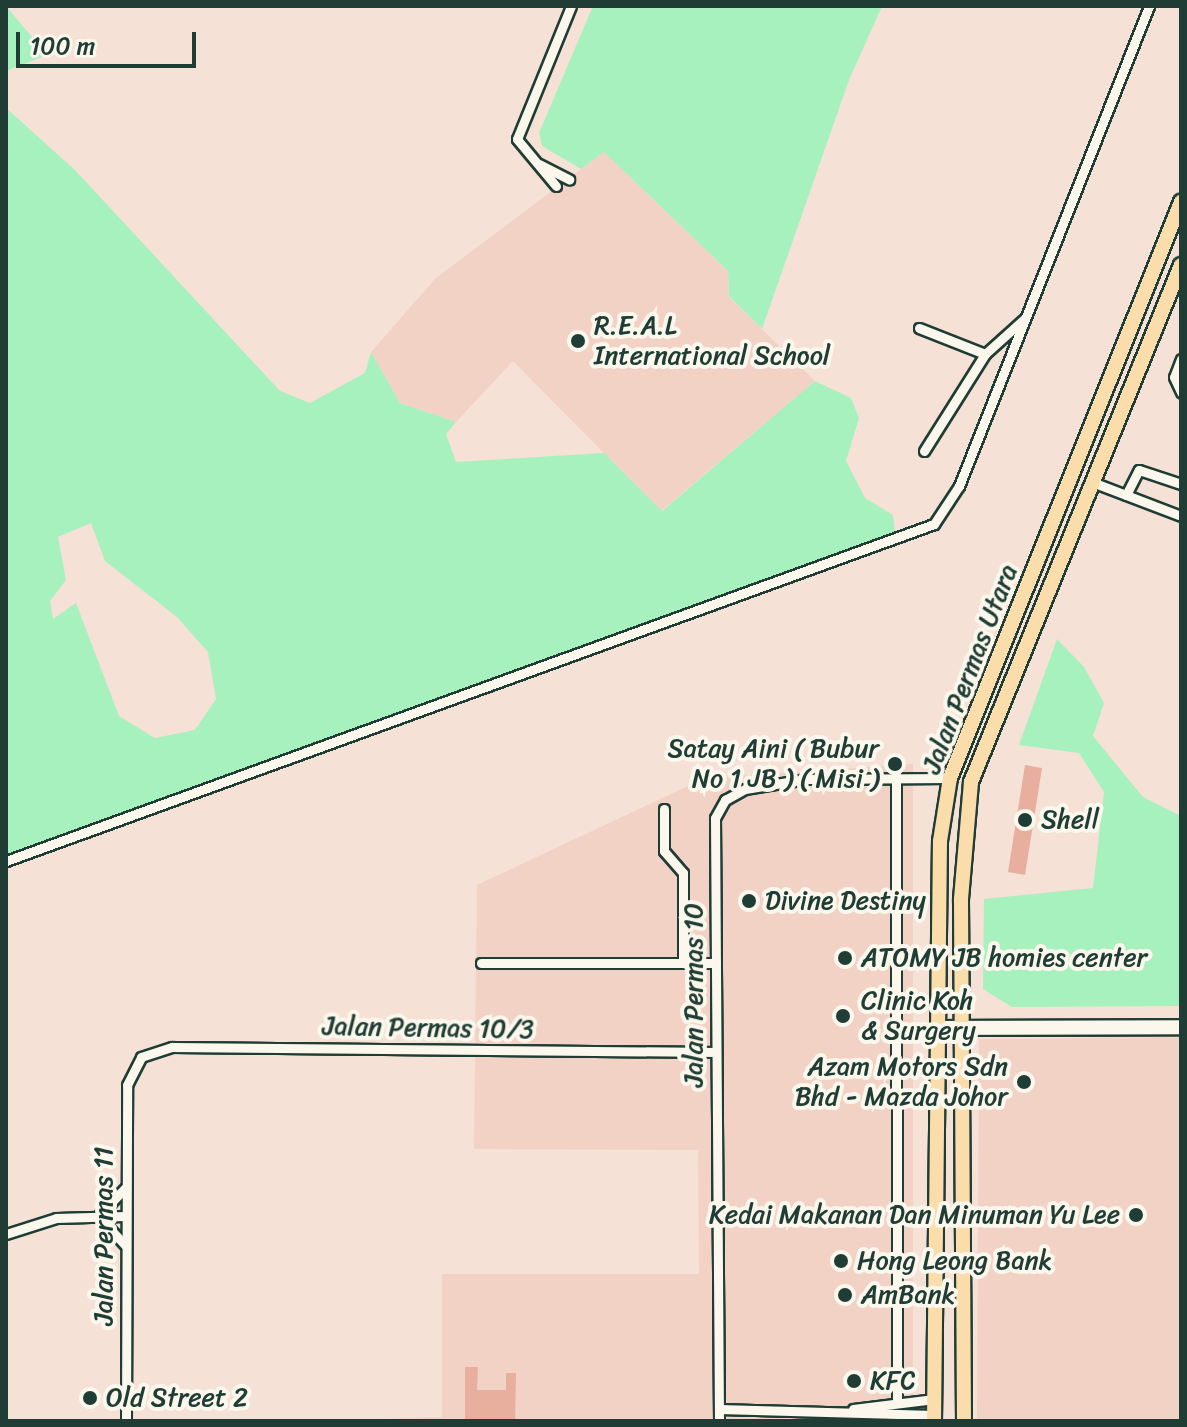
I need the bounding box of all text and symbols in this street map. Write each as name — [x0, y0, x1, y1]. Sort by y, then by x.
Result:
scale bar — [20, 16, 200, 66]
text: 100 m — [30, 25, 95, 67]
place label: R.E.A.L International School — [594, 310, 831, 372]
marker: R.E.A.L International School — [569, 332, 587, 350]
street label: Jalan Permas Utara — [916, 560, 1024, 778]
place label: Satay Aini ( Bubur No 1 JB ) ( Misi ) — [668, 733, 879, 794]
marker: Satay Aini ( Bubur No 1 JB ) ( Misi ) — [886, 755, 904, 773]
place label: Shell — [1041, 804, 1099, 836]
marker: Shell — [1016, 811, 1034, 829]
place label: Divine Destiny — [765, 885, 927, 917]
marker: Divine Destiny — [740, 892, 758, 910]
street label: Jalan Permas 10 — [678, 903, 710, 1087]
place label: ATOMY JB homies center — [861, 942, 1147, 974]
marker: ATOMY JB homies center — [836, 949, 854, 967]
place label: Clinic Koh & Surgery — [861, 985, 976, 1046]
marker: Clinic Koh & Surgery — [832, 1005, 854, 1027]
street label: Jalan Permas 10/3 — [322, 1011, 534, 1045]
place label: Azam Motors Sdn Bhd - Mazda Johor — [796, 1051, 1008, 1112]
marker: Azam Motors Sdn Bhd - Mazda Johor — [1015, 1073, 1033, 1091]
street label: Jalan Permas 11 — [88, 1146, 120, 1326]
place label: Kedai Makanan Dan Minuman Yu Lee — [710, 1199, 1120, 1231]
marker: Kedai Makanan Dan Minuman Yu Lee — [1127, 1206, 1145, 1224]
place label: Hong Leong Bank — [857, 1245, 1052, 1277]
marker: Hong Leong Bank — [832, 1252, 850, 1270]
place label: AmBank — [861, 1279, 955, 1311]
marker: AmBank — [836, 1286, 854, 1304]
place label: KFC — [870, 1365, 916, 1397]
marker: KFC — [845, 1372, 863, 1390]
place label: Old Street 2 — [106, 1382, 248, 1414]
marker: Old Street 2 — [81, 1389, 99, 1407]

